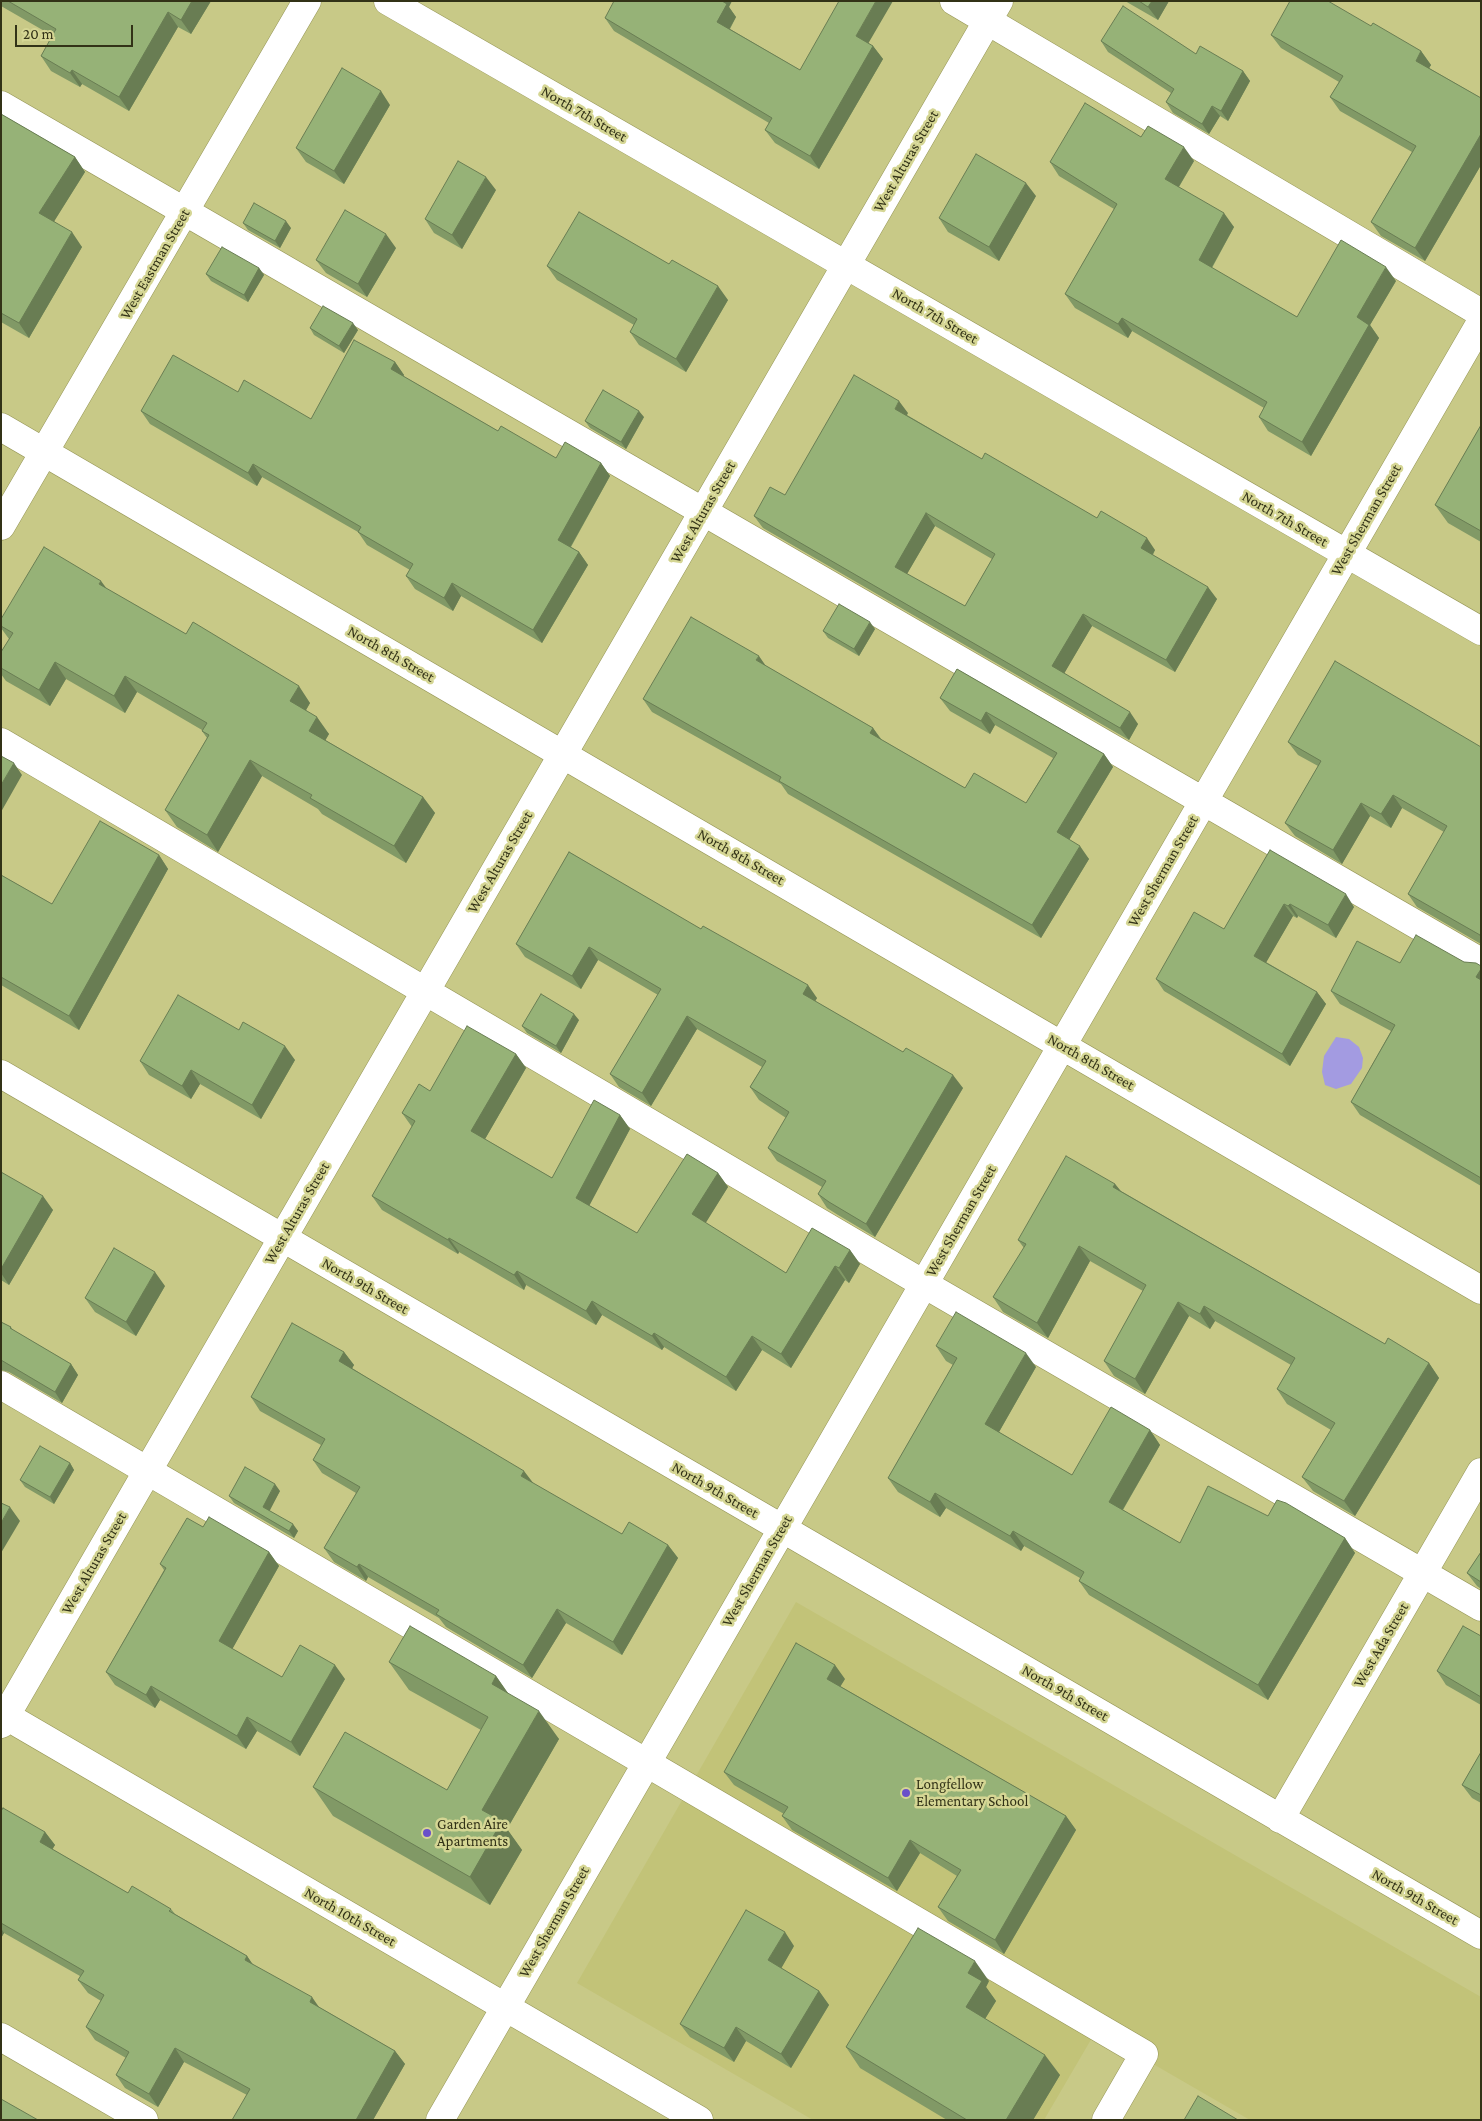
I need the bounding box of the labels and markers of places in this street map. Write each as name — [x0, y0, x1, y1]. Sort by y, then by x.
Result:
place label: Longfellow Elementary School — [916, 1775, 1028, 1810]
marker: Longfellow Elementary School — [900, 1787, 912, 1799]
place label: Garden Aire Apartments — [437, 1815, 508, 1850]
marker: Garden Aire Apartments — [421, 1827, 433, 1839]

